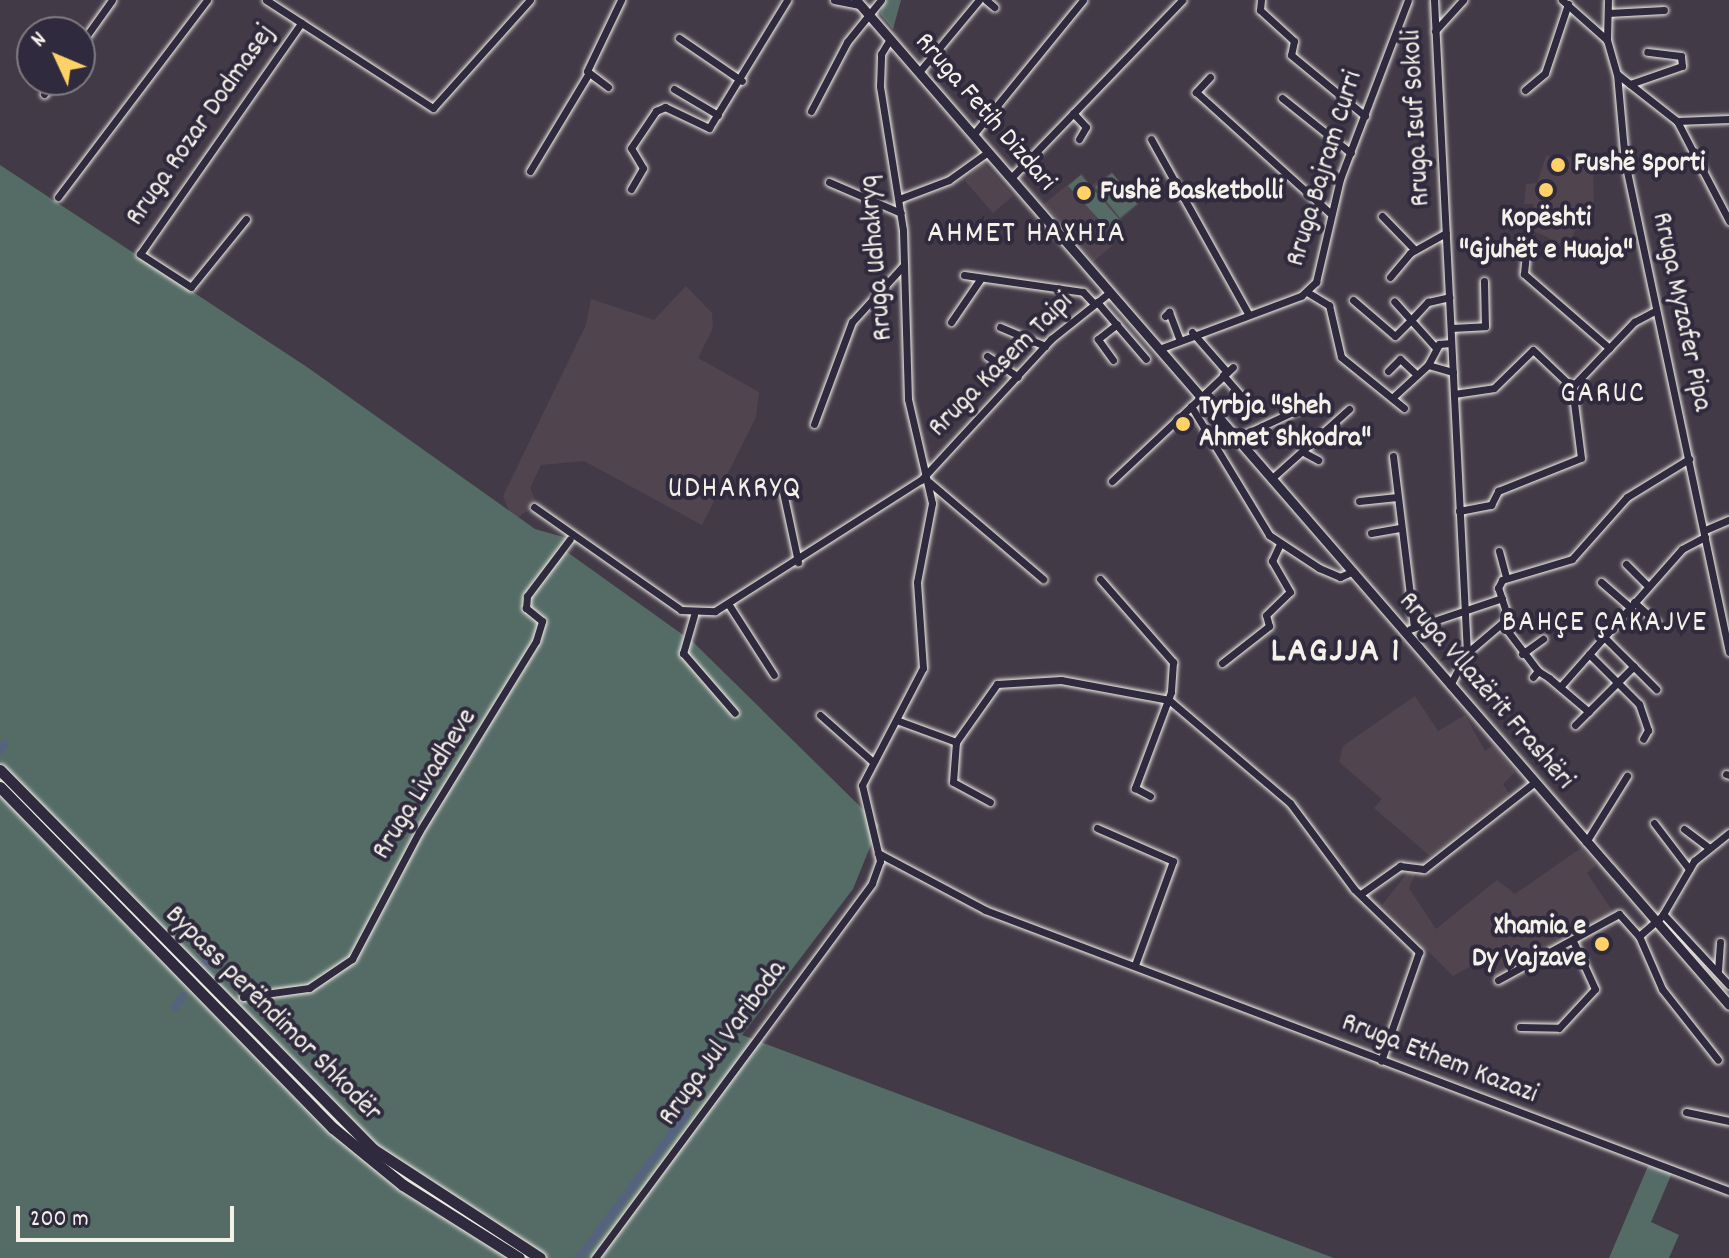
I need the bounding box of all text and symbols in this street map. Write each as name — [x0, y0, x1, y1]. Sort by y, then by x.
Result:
north arrow — [16, 16, 96, 96]
street label: Rruga Rozar Dodmasej — [120, 19, 284, 233]
text: N — [25, 26, 55, 55]
street label: Rruga Fetih Dizdari — [906, 27, 1062, 199]
street label: Rruga Isuf Sokoli — [1397, 29, 1439, 207]
street label: Rruga Bajram Curri — [1280, 67, 1372, 271]
place label: Fushë Sporti — [1574, 148, 1705, 182]
marker: Fushë Sporti — [1549, 156, 1567, 174]
street label: Rruga Udhakryq — [854, 174, 902, 342]
place label: Fushë Basketbolli — [1100, 176, 1283, 210]
marker: Kopështi "Gjuhët e Huaja" — [1537, 181, 1555, 199]
marker: Fushë Basketbolli — [1075, 184, 1093, 202]
place label: Kopështi "Gjuhët e Huaja" — [1459, 203, 1633, 269]
street label: Rruga Myzafer Pipa — [1643, 210, 1717, 414]
district label: AHMET HAXHIA — [927, 216, 1127, 254]
street label: Rruga Kasem Taipi — [923, 287, 1081, 445]
district label: GARUC — [1560, 378, 1646, 414]
place label: Tyrbja "Sheh Ahmet Shkodra" — [1199, 391, 1371, 457]
marker: Tyrbja "Sheh Ahmet Shkodra" — [1174, 415, 1192, 433]
district label: UDHAKRYQ — [668, 473, 802, 509]
street label: Rruga Vllazërit Frashëri — [1390, 586, 1580, 798]
district label: BAHÇE ÇAKAJVE — [1502, 607, 1708, 643]
district label: LAGJJA 1 — [1271, 632, 1401, 676]
street label: Rruga Livadheve — [366, 703, 486, 867]
street label: Bypass perëndimor Shkodër — [157, 900, 387, 1130]
place label: Xhamia e Dy Vajzave — [1472, 911, 1586, 977]
marker: Xhamia e Dy Vajzave — [1593, 935, 1611, 953]
street label: Rruga Jul Variboda — [653, 955, 795, 1133]
street label: Rruga Ethem Kazazi — [1336, 1007, 1542, 1113]
scale bar — [20, 1190, 238, 1240]
text: 200 m — [30, 1203, 89, 1237]

